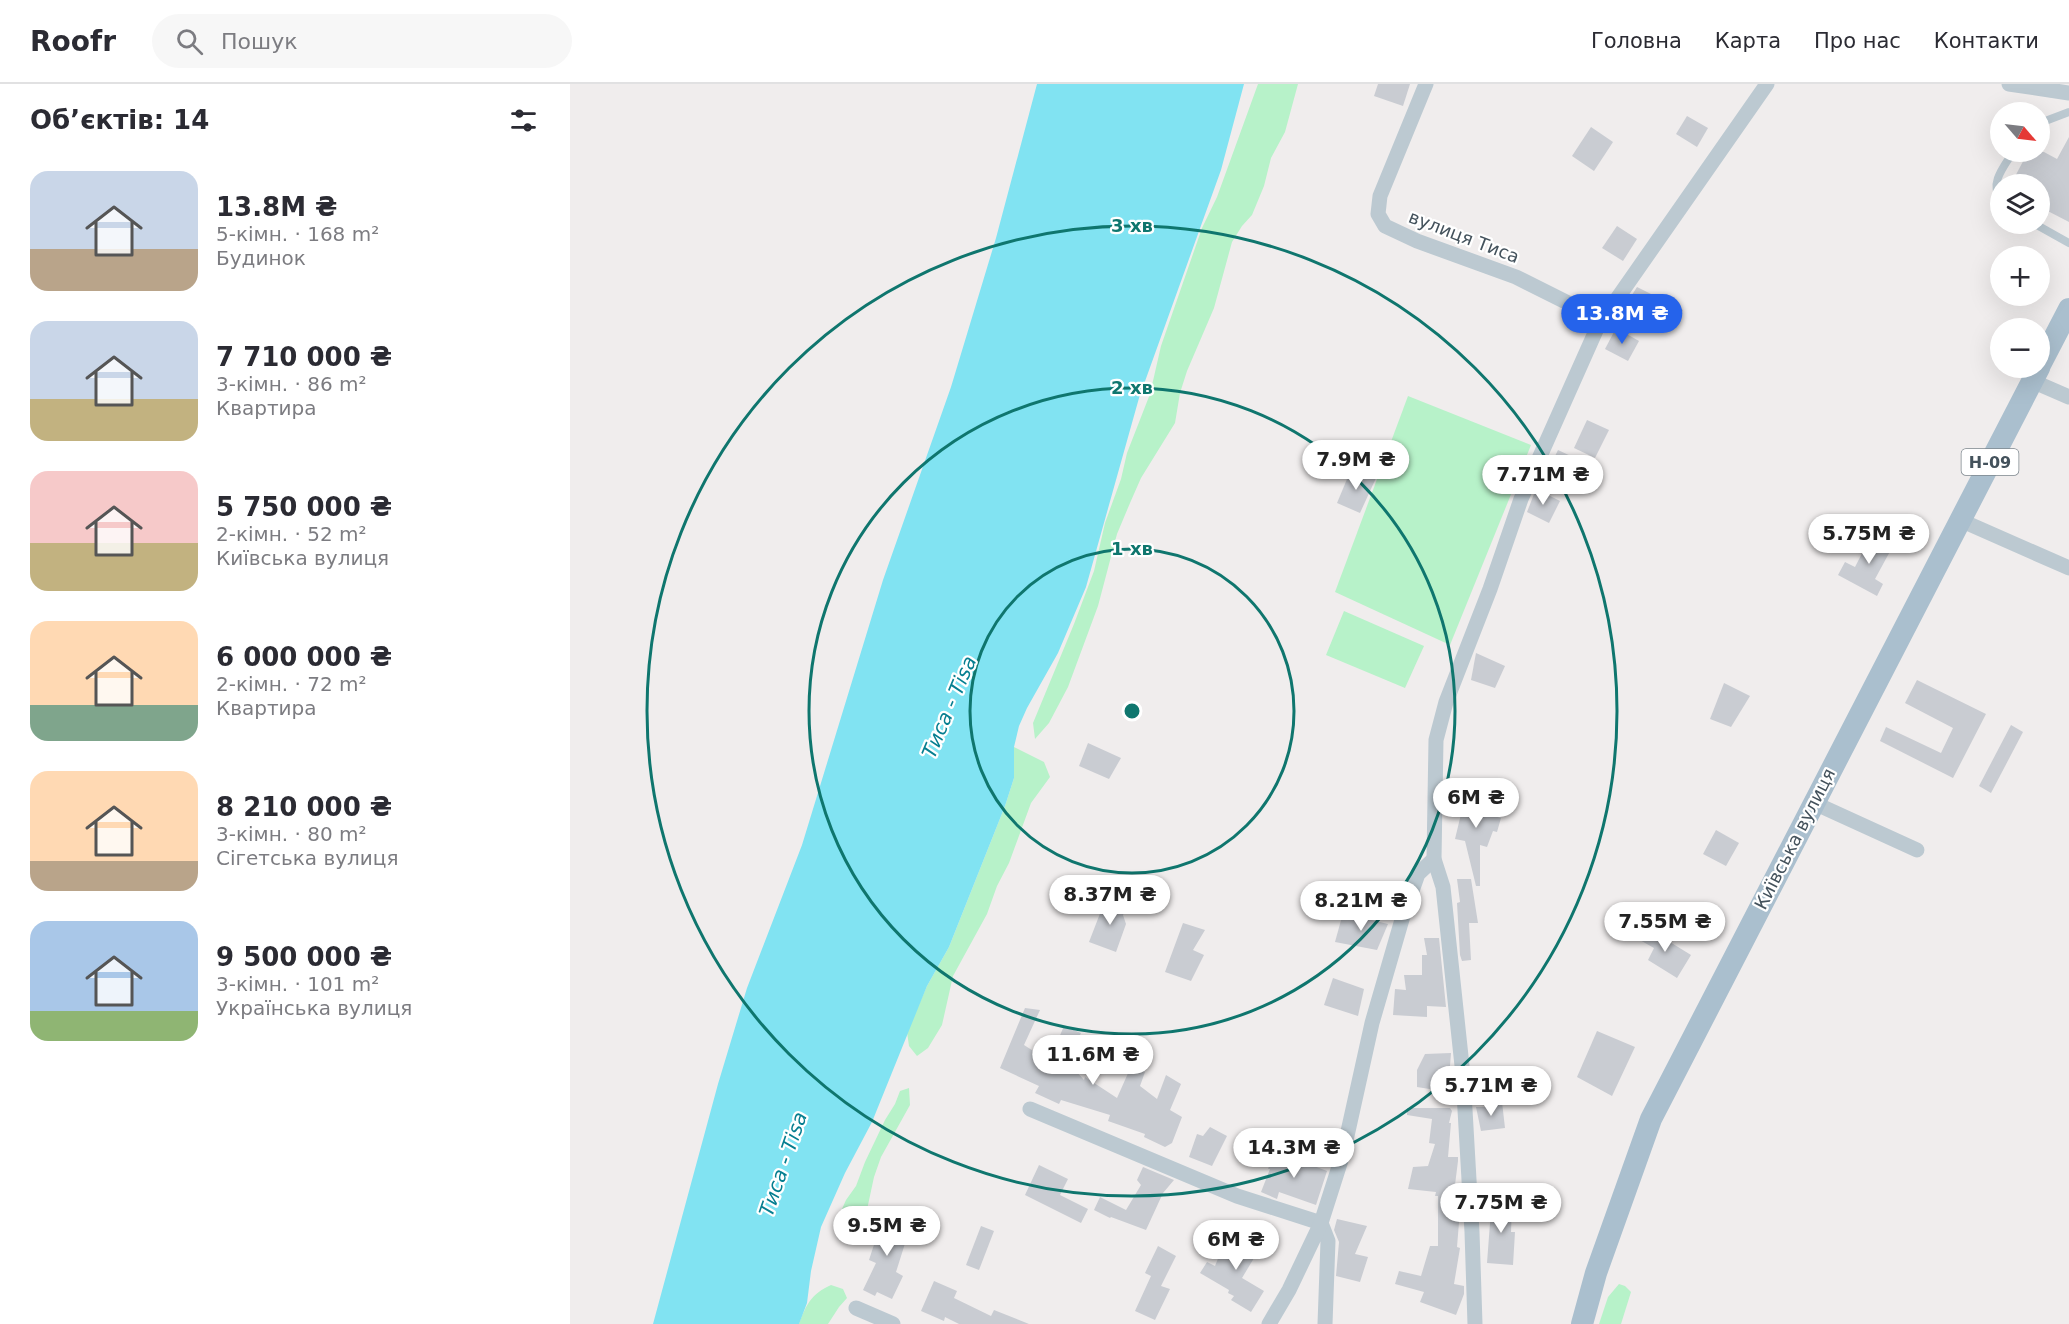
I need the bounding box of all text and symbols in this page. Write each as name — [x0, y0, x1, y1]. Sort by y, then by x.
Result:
search box — [152, 14, 572, 68]
text: Roofr — [30, 25, 116, 58]
icon: search — [173, 25, 206, 58]
text: Пошук — [221, 29, 297, 54]
text: Головна — [1591, 29, 1682, 53]
text: Карта — [1715, 29, 1781, 53]
text: Про нас — [1814, 29, 1901, 53]
text: Контакти — [1934, 29, 2039, 53]
north arrow — [1990, 102, 2050, 162]
map controls — [1990, 102, 2050, 378]
icon: filters — [507, 104, 540, 137]
text: Об’єктів: 14 — [30, 105, 209, 135]
button: layers — [1990, 174, 2050, 234]
text: 13.8M ₴ — [216, 192, 337, 222]
icon: home — [78, 195, 150, 267]
street label: вулиця Тиса — [1406, 206, 1523, 267]
text: 3 хв — [1111, 215, 1153, 236]
text: 5-кімн. · 168 m² — [216, 222, 379, 246]
text: Будинок — [216, 246, 306, 270]
button: + — [1990, 246, 2050, 306]
pin: 13.8M ₴ — [1567, 294, 1677, 345]
text: 13.8M ₴ — [1575, 301, 1669, 325]
button: − — [1990, 318, 2050, 378]
text: 7 710 000 ₴ — [216, 342, 392, 372]
icon: home — [78, 345, 150, 417]
text: 3-кімн. · 86 m² — [216, 372, 366, 396]
text: 2 хв — [1111, 377, 1153, 398]
text: Квартира — [216, 396, 317, 420]
pin: 7.9M ₴ — [1307, 440, 1405, 491]
text: 7.9M ₴ — [1316, 447, 1396, 471]
road number: Н-09 — [1962, 449, 2018, 475]
pin: 7.71M ₴ — [1488, 455, 1598, 506]
text: 7.71M ₴ — [1496, 462, 1590, 486]
text: 5 750 000 ₴ — [216, 492, 392, 522]
icon: home — [78, 495, 150, 567]
pin: 5.75M ₴ — [1814, 514, 1924, 565]
text: 5.75M ₴ — [1822, 521, 1916, 545]
text: 2-кімн. · 52 m² — [216, 522, 366, 546]
text: 1 хв — [1111, 538, 1153, 559]
text: Київська вулиця — [216, 546, 389, 570]
text: 6 000 000 ₴ — [216, 642, 392, 672]
icon: home — [78, 645, 150, 717]
water label: Тиса - Tisa — [917, 652, 981, 762]
text: 2-кімн. · 72 m² — [216, 672, 366, 696]
text: Квартира — [216, 696, 317, 720]
centre of rings — [1122, 701, 1142, 721]
street label: Київська вулиця — [1750, 765, 1839, 913]
pin: 6M ₴ — [1440, 778, 1512, 829]
text: 6M ₴ — [1447, 785, 1505, 809]
text: 8 210 000 ₴ — [216, 792, 392, 822]
icon: home — [78, 795, 150, 867]
text: 3-кімн. · 80 m² — [216, 822, 366, 846]
text: Сігетська вулиця — [216, 846, 399, 870]
pin: 8.37M ₴ — [1055, 875, 1165, 926]
pin: 8.21M ₴ — [1306, 881, 1416, 932]
text: 8.37M ₴ — [1063, 882, 1157, 906]
text: 8.21M ₴ — [1314, 888, 1408, 912]
pin: 7.55M ₴ — [1610, 902, 1720, 953]
text: 7.55M ₴ — [1618, 909, 1712, 933]
text: 9 500 000 ₴ — [216, 942, 392, 972]
icon: home — [78, 945, 150, 1017]
text: 3-кімн. · 101 m² — [216, 972, 379, 996]
text: Українська вулиця — [216, 996, 412, 1020]
pin: 11.6M ₴ — [1038, 1035, 1148, 1086]
text: 11.6M ₴ — [1046, 1042, 1140, 1066]
pin: 5.71M ₴ — [1436, 1066, 1546, 1117]
text: 5.71M ₴ — [1444, 1073, 1538, 1097]
water label: Тиса - Tisa — [754, 1109, 812, 1219]
pin: 14.3M ₴ — [1239, 1128, 1349, 1179]
text: 14.3M ₴ — [1247, 1135, 1341, 1159]
pin: 7.75M ₴ — [1446, 1183, 1556, 1234]
text: 7.75M ₴ — [1454, 1190, 1548, 1214]
pin: 9.5M ₴ — [838, 1206, 936, 1257]
text: 9.5M ₴ — [847, 1213, 927, 1237]
pin: 6M ₴ — [1200, 1220, 1272, 1271]
text: 6M ₴ — [1207, 1227, 1265, 1251]

